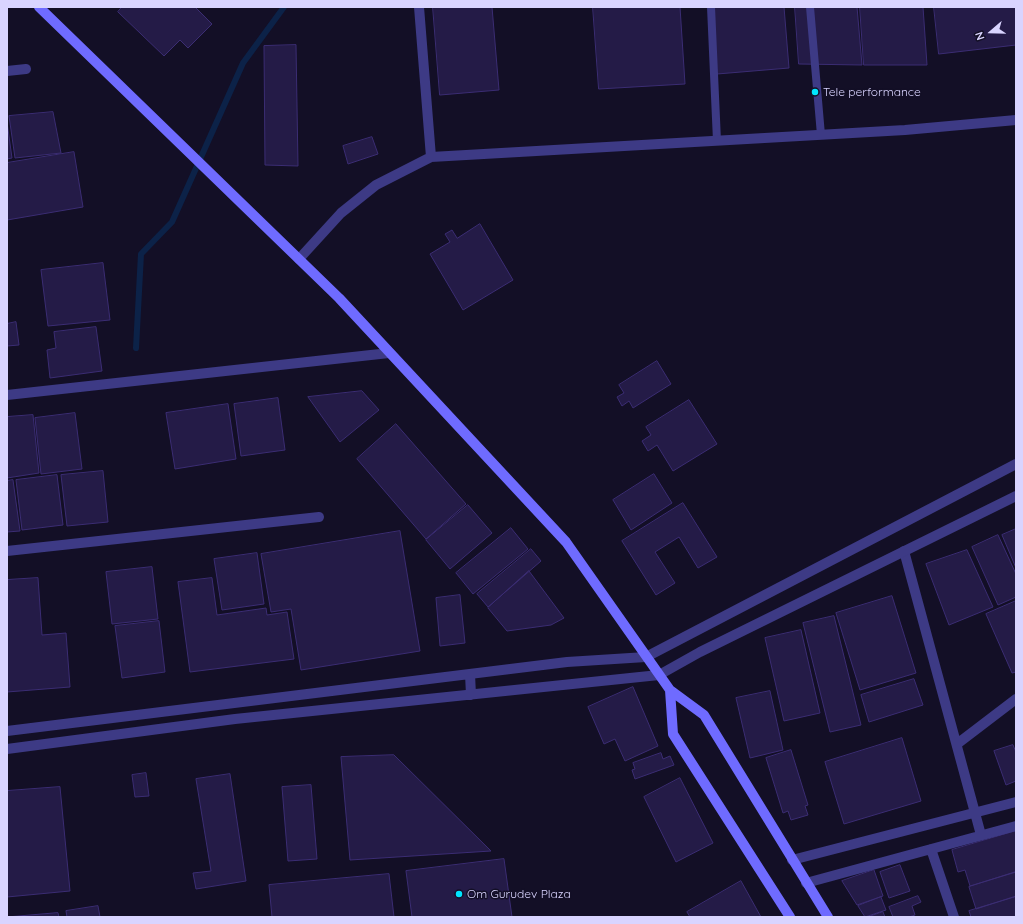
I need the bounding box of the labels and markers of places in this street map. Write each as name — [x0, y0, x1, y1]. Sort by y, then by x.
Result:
place label: Tele performance — [823, 85, 921, 99]
marker: Tele performance — [810, 87, 820, 97]
place label: Om Gurudev Plaza — [467, 887, 571, 901]
marker: Om Gurudev Plaza — [454, 889, 464, 899]

